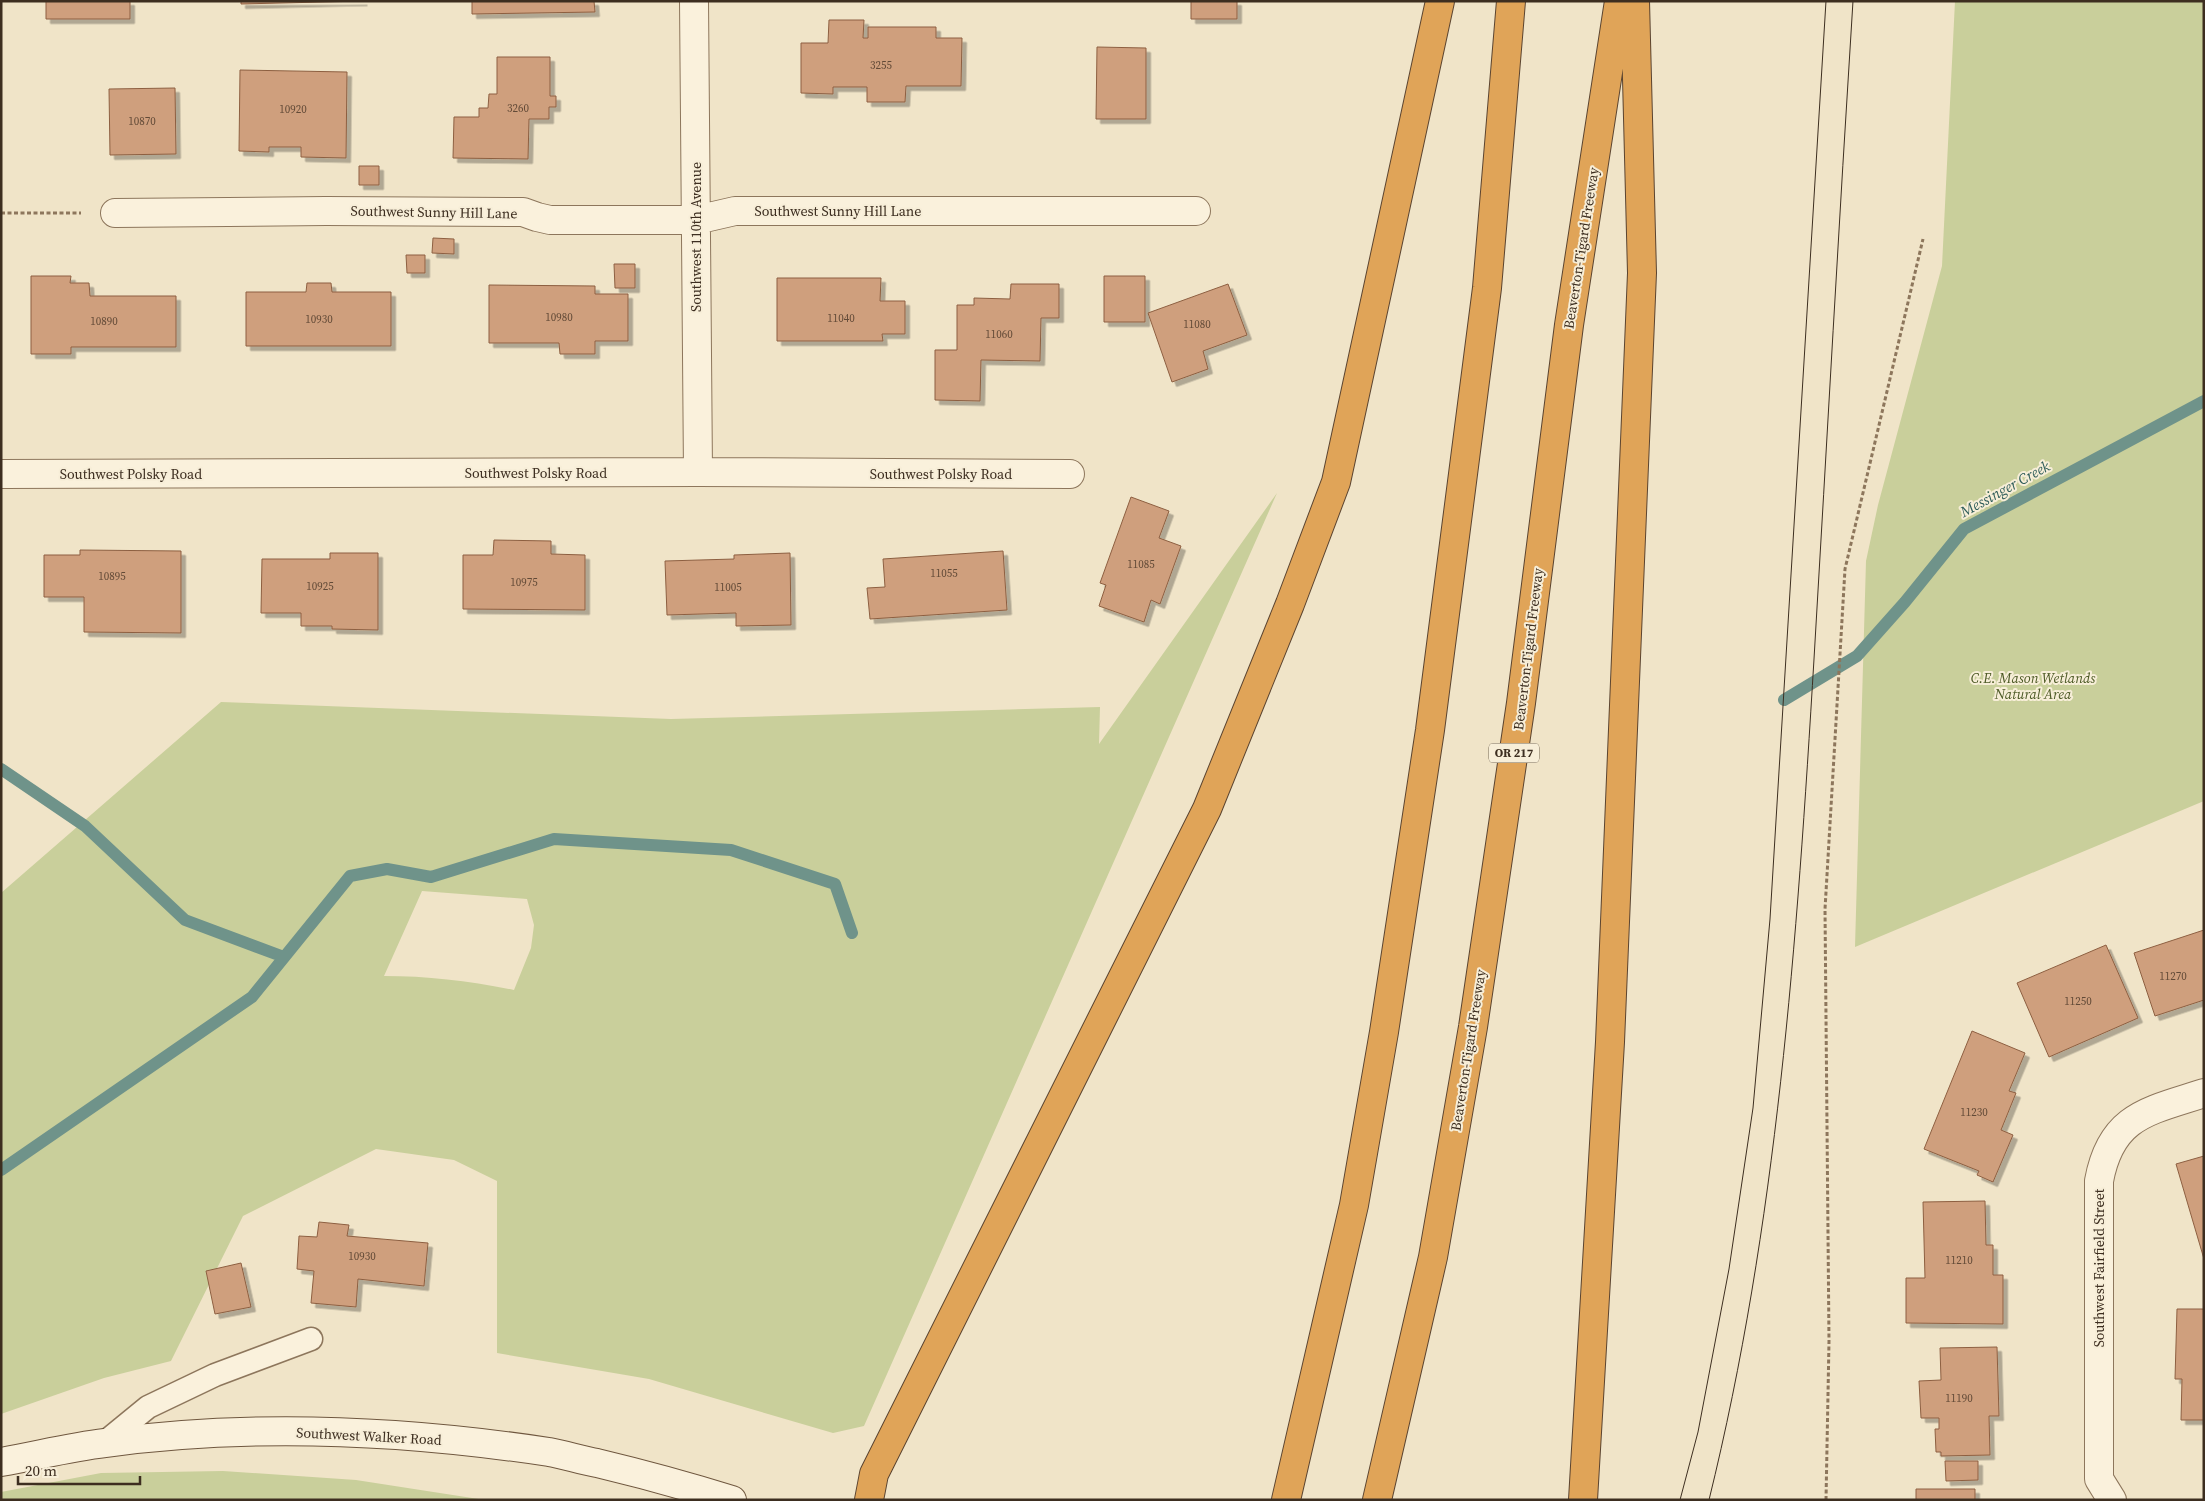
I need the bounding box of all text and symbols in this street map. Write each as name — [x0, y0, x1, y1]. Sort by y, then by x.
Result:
house number: 3255 — [870, 58, 892, 73]
house number: 3260 — [507, 101, 529, 116]
house number: 10920 — [279, 102, 307, 117]
house number: 10870 — [128, 114, 156, 129]
street label: Southwest 110th Avenue — [686, 162, 706, 312]
street label: Beaverton-Tigard Freeway — [1558, 165, 1604, 330]
street label: Southwest Sunny Hill Lane — [350, 201, 518, 223]
street label: Southwest Sunny Hill Lane — [755, 201, 921, 221]
house number: 10980 — [545, 310, 573, 325]
house number: 11040 — [827, 311, 855, 326]
house number: 10930 — [305, 312, 333, 327]
house number: 10890 — [90, 314, 118, 329]
house number: 11080 — [1183, 317, 1211, 332]
house number: 11060 — [985, 327, 1013, 342]
water label: Messinger Creek — [1955, 455, 2054, 522]
street label: Southwest Polsky Road — [465, 463, 607, 483]
street label: Southwest Polsky Road — [60, 464, 202, 484]
street label: Southwest Polsky Road — [870, 464, 1012, 484]
house number: 11085 — [1127, 557, 1155, 572]
house number: 11055 — [930, 566, 958, 581]
street label: Beaverton-Tigard Freeway — [1508, 566, 1548, 731]
house number: 10895 — [98, 569, 126, 584]
house number: 10975 — [510, 575, 538, 590]
house number: 10925 — [306, 579, 334, 594]
house number: 11005 — [714, 580, 742, 595]
park label: C.E. Mason Wetlands Natural Area — [1971, 668, 2096, 704]
road number: OR 217 — [1489, 744, 1539, 762]
street label: Beaverton-Tigard Freeway — [1445, 967, 1491, 1132]
house number: 11270 — [2159, 969, 2187, 984]
house number: 11250 — [2064, 994, 2092, 1009]
house number: 11230 — [1960, 1105, 1988, 1120]
street label: Southwest Fairfield Street — [2089, 1188, 2109, 1347]
house number: 10930 — [348, 1249, 376, 1264]
house number: 11210 — [1945, 1253, 1973, 1268]
house number: 11190 — [1945, 1391, 1973, 1406]
street label: Southwest Walker Road — [296, 1422, 442, 1450]
scale bar — [18, 1454, 140, 1486]
text: 20 m — [25, 1460, 57, 1481]

